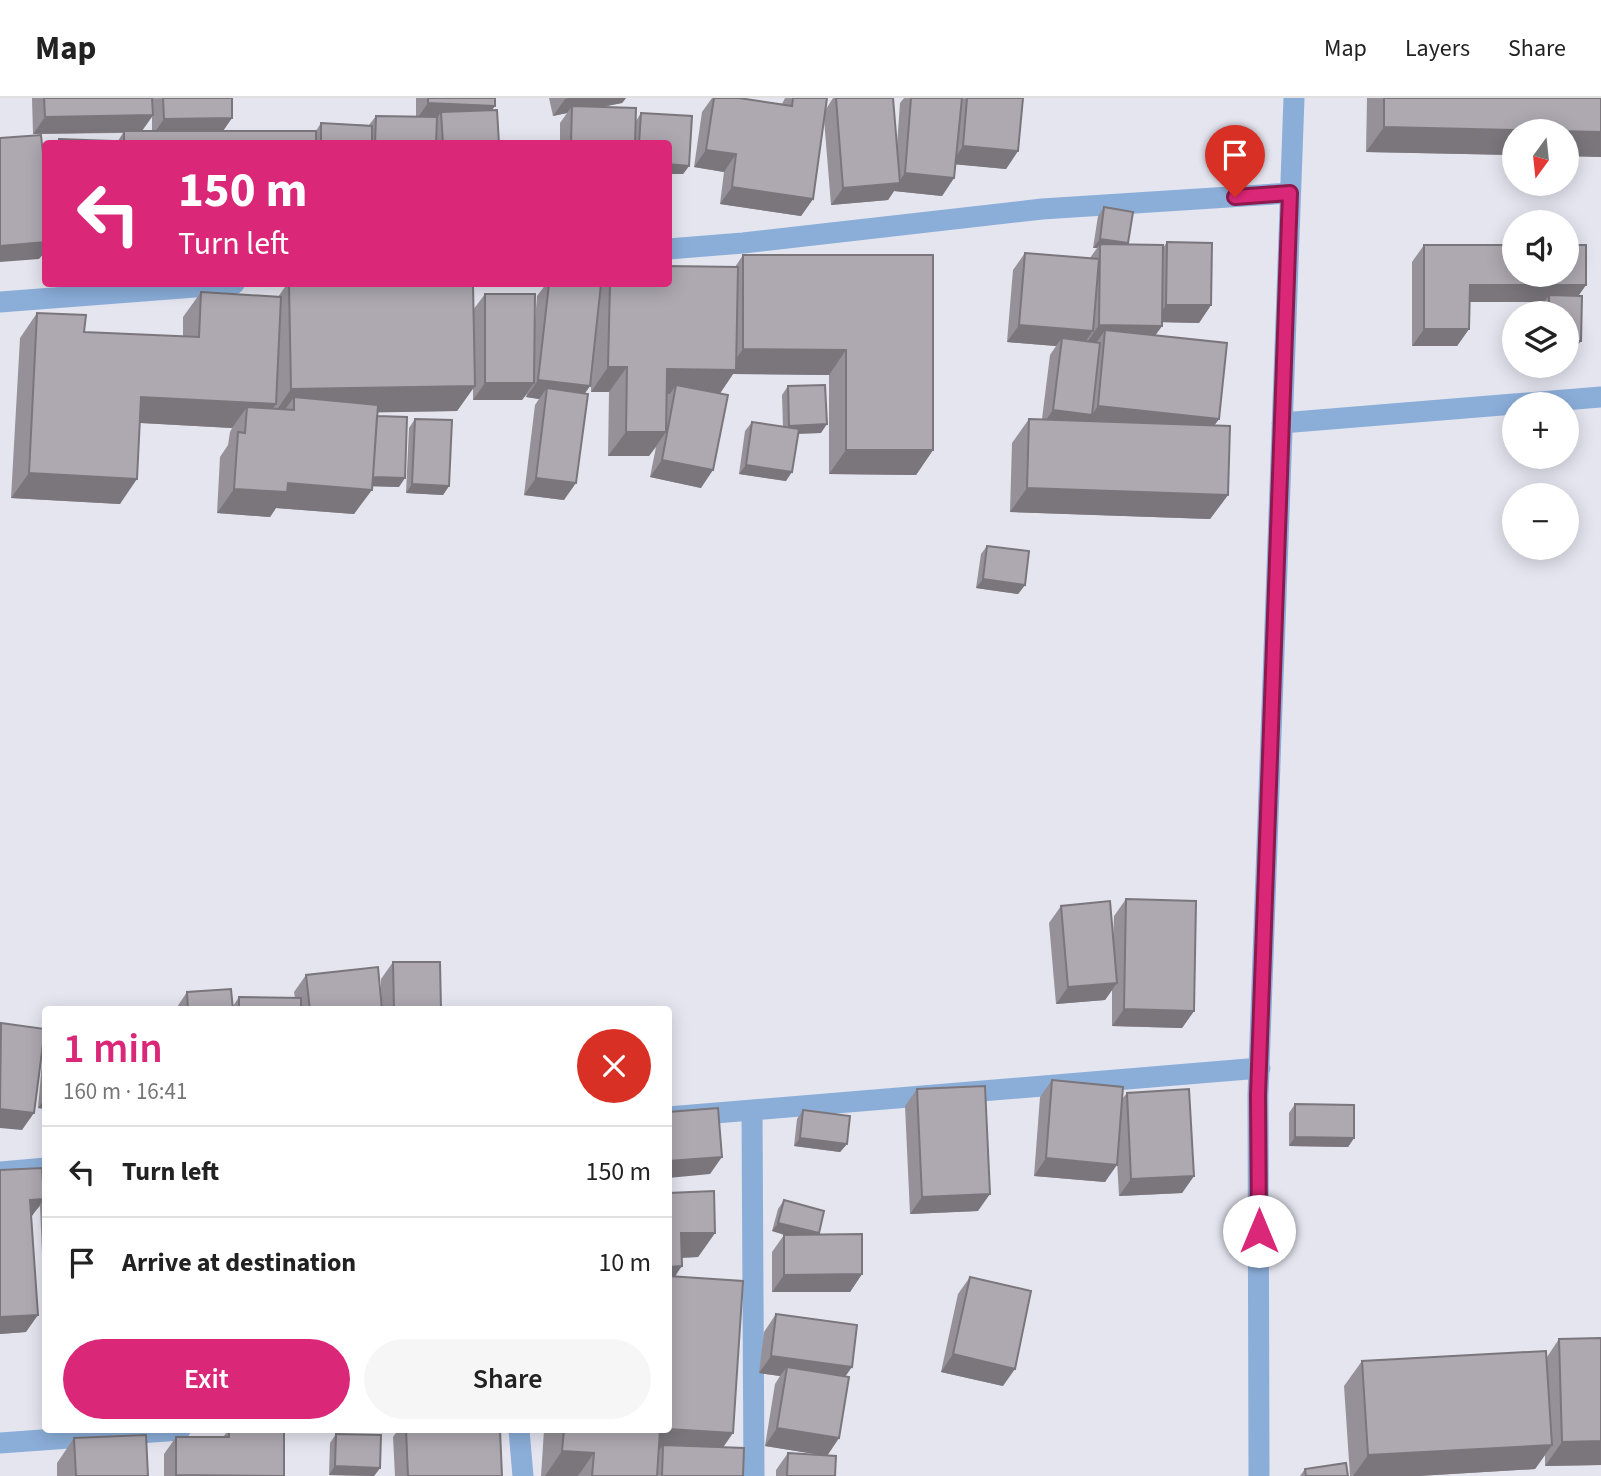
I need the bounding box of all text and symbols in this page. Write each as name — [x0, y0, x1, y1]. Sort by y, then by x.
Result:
text: Map — [35, 25, 96, 72]
text: Map — [1324, 31, 1367, 66]
text: Layers — [1405, 31, 1470, 66]
text: Share — [1508, 31, 1566, 66]
north arrow — [1502, 119, 1578, 196]
map controls — [1502, 119, 1579, 560]
pin — [1205, 125, 1265, 197]
icon: arrive — [1216, 136, 1254, 174]
text: 150 m — [178, 156, 307, 226]
icon: left — [63, 168, 154, 259]
button: sound — [1502, 210, 1579, 287]
text: Turn left — [178, 221, 289, 267]
button: layers — [1502, 301, 1579, 378]
button: + — [1502, 392, 1579, 469]
button: − — [1502, 483, 1579, 560]
text: 1 min — [63, 1019, 163, 1079]
button: close — [577, 1029, 651, 1103]
text: 160 m · 16:41 — [63, 1075, 187, 1108]
icon: left — [63, 1153, 101, 1191]
text: Turn left — [122, 1153, 219, 1190]
text: 150 m — [585, 1153, 651, 1190]
position arrow — [1222, 1194, 1296, 1268]
icon: arrive — [63, 1244, 101, 1282]
text: Arrive at destination — [122, 1244, 356, 1281]
text: 10 m — [598, 1244, 651, 1281]
button: Exit — [63, 1339, 350, 1419]
button: Share — [364, 1339, 651, 1419]

